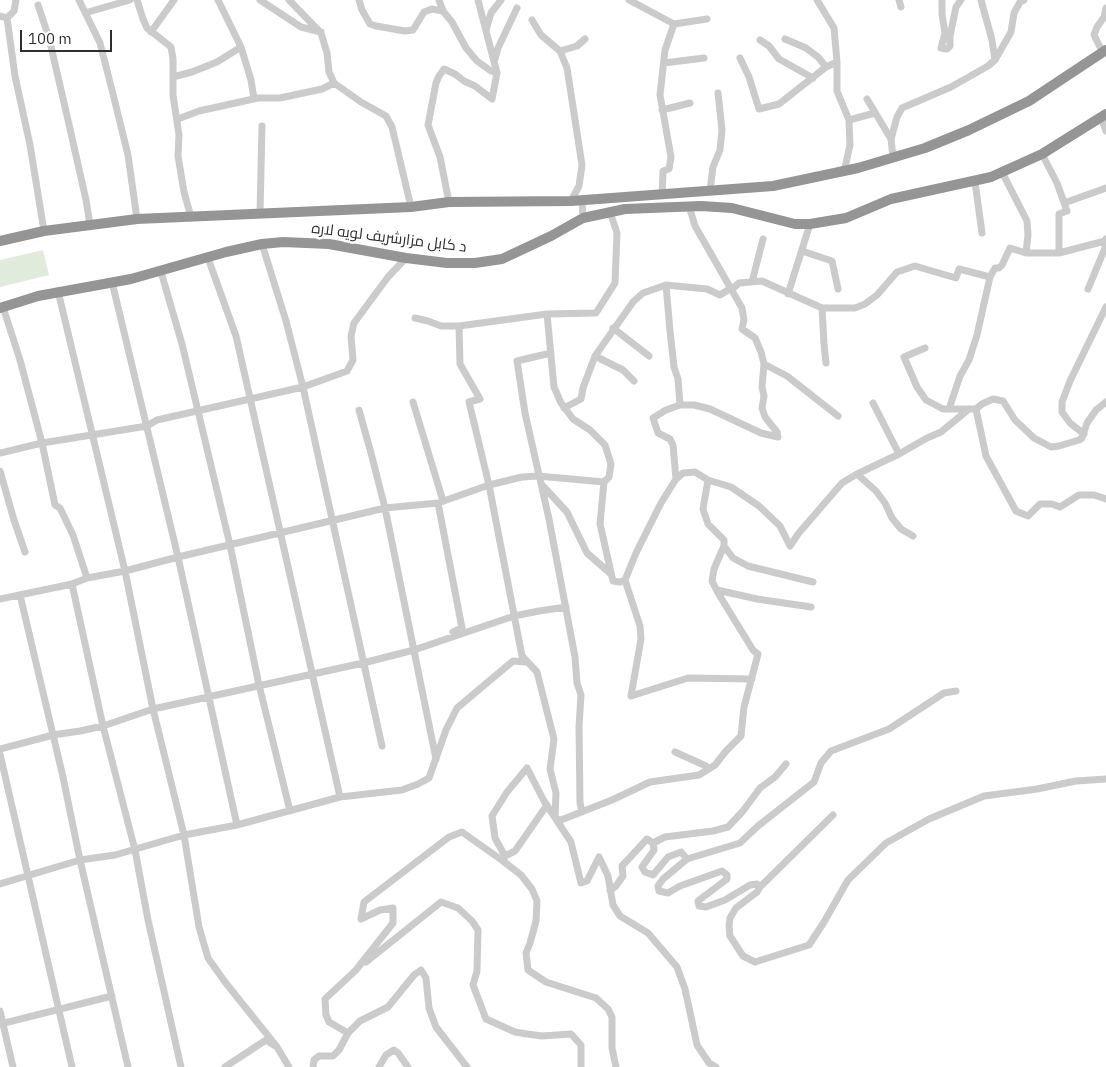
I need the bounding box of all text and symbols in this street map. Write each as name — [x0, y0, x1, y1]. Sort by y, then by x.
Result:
scale bar — [22, 20, 115, 52]
text: 100 m — [28, 29, 72, 48]
street label: د کابل مزارشریف لویه لاره — [310, 220, 468, 256]

